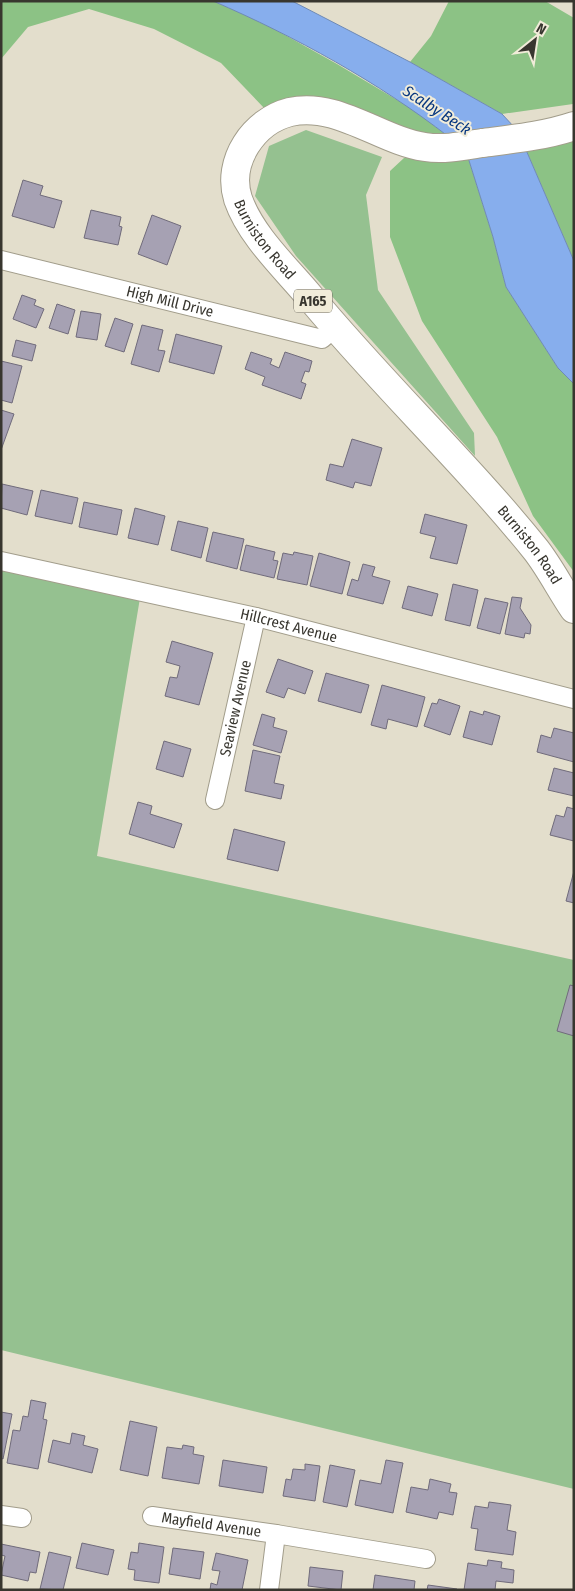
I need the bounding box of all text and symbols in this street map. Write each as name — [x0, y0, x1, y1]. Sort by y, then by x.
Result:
north arrow — [510, 15, 560, 65]
text: N — [533, 20, 549, 39]
water label: Scalby Beck — [399, 81, 475, 139]
street label: Burniston Road — [230, 197, 299, 283]
street label: High Mill Drive — [125, 282, 215, 321]
road number: A165 — [294, 290, 332, 312]
street label: Burniston Road — [494, 502, 565, 588]
street label: Hillcrest Avenue — [239, 605, 339, 647]
street label: Seaview Avenue — [216, 658, 255, 758]
street label: Mayfield Avenue — [160, 1509, 262, 1541]

